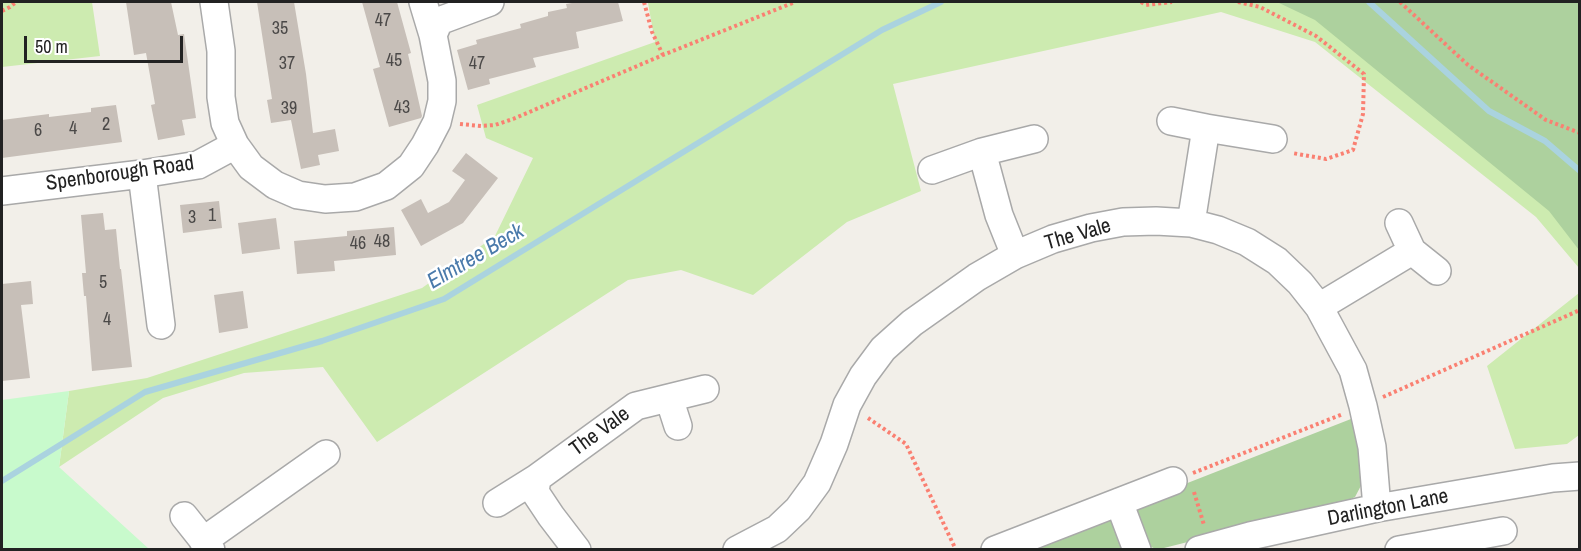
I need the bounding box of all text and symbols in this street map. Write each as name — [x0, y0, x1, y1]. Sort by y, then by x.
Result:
house number: 47 — [375, 10, 391, 32]
house number: 35 — [272, 18, 288, 40]
scale bar — [27, 24, 186, 62]
text: 50 m — [35, 34, 68, 59]
house number: 45 — [386, 50, 402, 72]
house number: 37 — [279, 53, 295, 75]
house number: 47 — [469, 53, 485, 75]
house number: 43 — [394, 97, 410, 119]
house number: 39 — [281, 98, 297, 120]
house number: 2 — [102, 114, 110, 136]
house number: 4 — [69, 118, 77, 140]
house number: 6 — [34, 120, 42, 142]
street label: Spenborough Road — [44, 151, 196, 197]
house number: 1 — [208, 205, 216, 227]
house number: 3 — [188, 207, 196, 229]
street label: The Vale — [1042, 214, 1114, 256]
water label: Elmtree Beck — [423, 219, 529, 295]
house number: 48 — [374, 231, 390, 253]
house number: 46 — [350, 233, 366, 255]
house number: 5 — [99, 272, 107, 294]
house number: 4 — [103, 309, 111, 331]
street label: The Vale — [565, 402, 635, 462]
street label: Darlington Lane — [1325, 484, 1451, 532]

